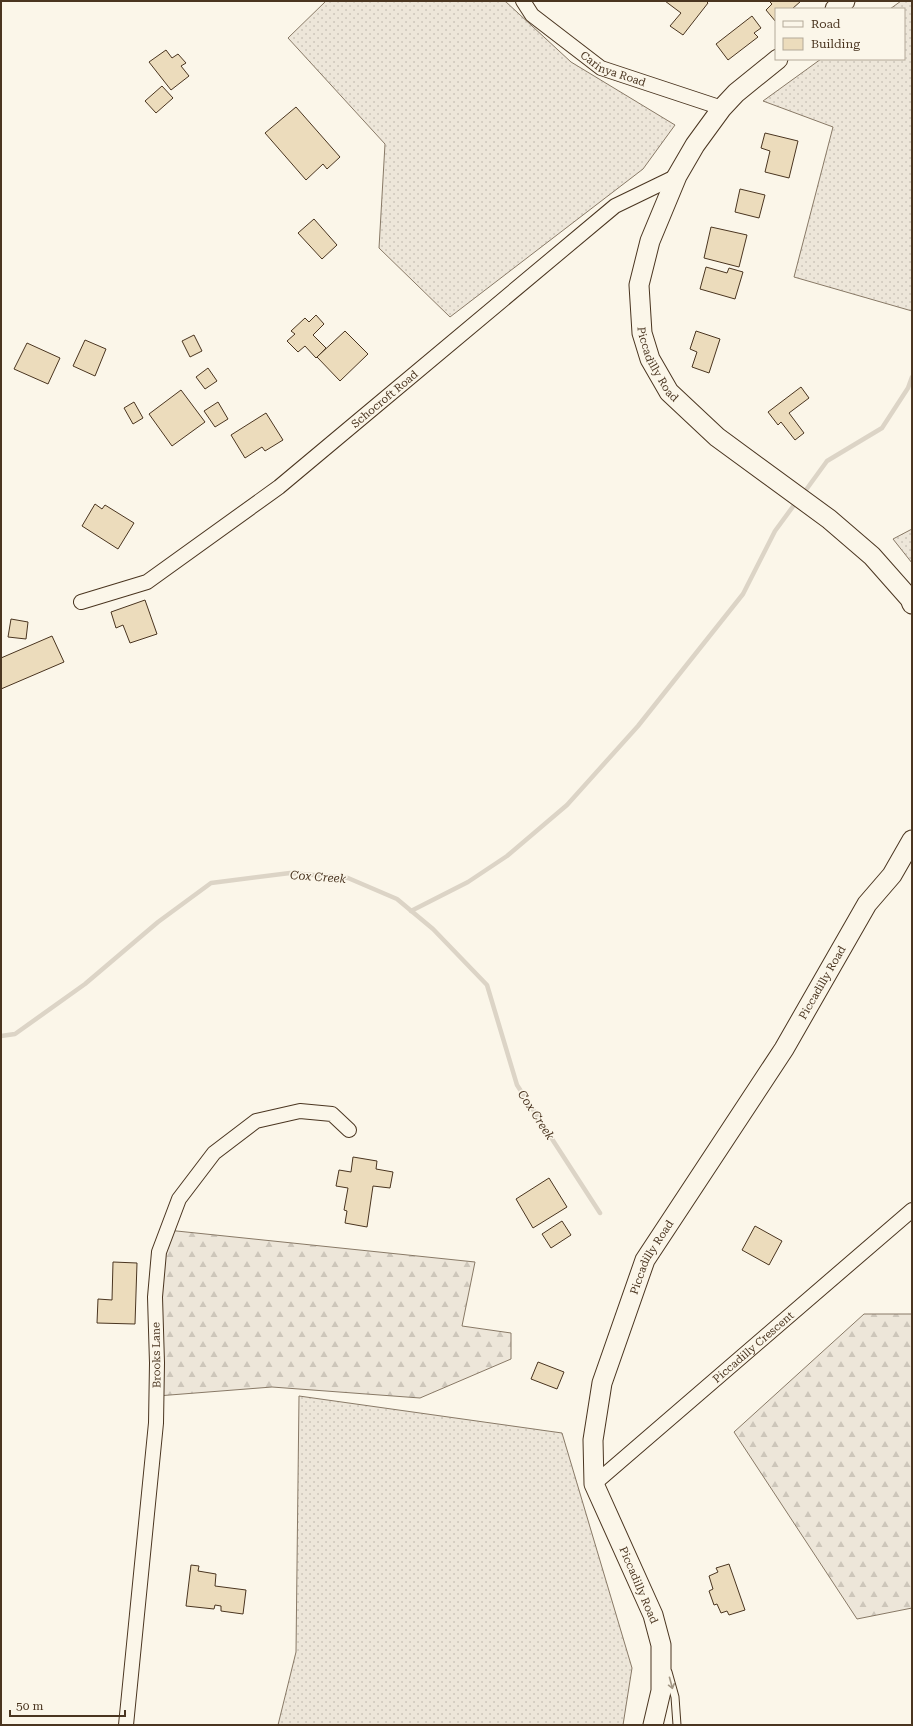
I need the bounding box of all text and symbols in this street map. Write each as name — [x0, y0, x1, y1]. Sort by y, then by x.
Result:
legend — [775, 8, 905, 60]
text: Road — [811, 17, 841, 31]
text: Building — [811, 37, 860, 51]
street label: Carinya Road — [578, 49, 647, 89]
street label: Piccadilly Road — [635, 326, 681, 405]
street label: Schocroft Road — [349, 368, 421, 431]
water label: Cox Creek — [289, 868, 347, 886]
street label: Piccadilly Road — [796, 944, 849, 1022]
water label: Cox Creek — [515, 1088, 557, 1143]
street label: Piccadilly Road — [627, 1218, 676, 1296]
street label: Piccadilly Crescent — [710, 1309, 796, 1386]
street label: Brooks Lane — [149, 1322, 164, 1388]
street label: Piccadilly Road — [616, 1545, 661, 1626]
one-way arrow — [668, 1676, 675, 1689]
scale bar — [10, 1692, 125, 1718]
text: 50 m — [16, 1699, 43, 1713]

